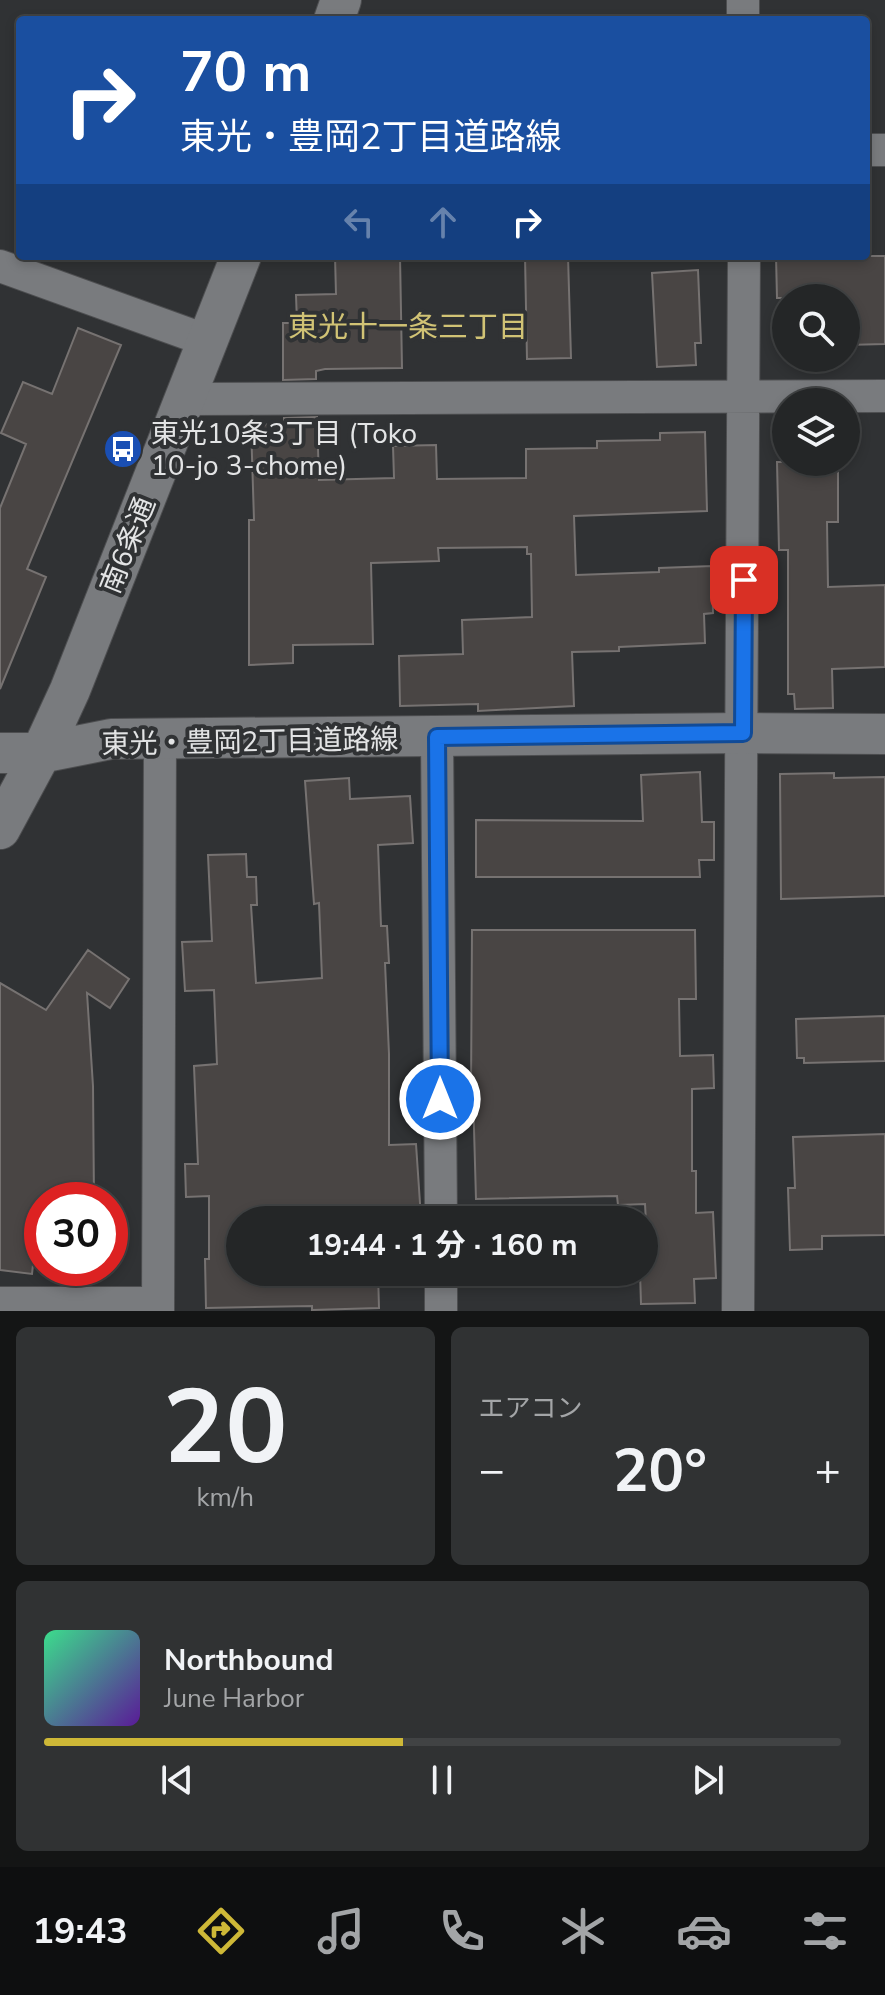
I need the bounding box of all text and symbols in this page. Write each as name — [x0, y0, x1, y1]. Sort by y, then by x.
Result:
text: 70 m — [180, 34, 311, 111]
icon: right — [48, 48, 152, 152]
text: 東光・豊岡2丁目道路線 — [180, 113, 562, 162]
icon: left — [337, 200, 381, 244]
icon: ahead — [421, 200, 465, 244]
icon: right — [505, 200, 549, 244]
map controls — [772, 284, 860, 476]
button: search — [772, 284, 860, 372]
district label: 東光十一条三丁目 — [288, 307, 528, 348]
button: layers — [772, 388, 860, 476]
place label: 東光10条3丁目 (Toko 10-jo 3-chome) — [151, 415, 417, 485]
bus stop icon: 東光10条3丁目 (Toko 10-jo 3-chome) — [102, 428, 144, 470]
street label: 南6条通 — [91, 492, 164, 599]
pin — [710, 546, 778, 614]
icon: arrive — [722, 558, 766, 602]
street label: 東光・豊岡2丁目道路線 — [101, 720, 399, 764]
position arrow — [398, 1057, 482, 1141]
speed limit sign: 30 — [24, 1182, 128, 1286]
text: 19:44 · 1 分 · 160 m — [306, 1225, 578, 1266]
text: 20 — [163, 1357, 288, 1499]
text: エアコン — [479, 1391, 583, 1426]
text: 20° — [612, 1430, 707, 1512]
text: − — [479, 1441, 505, 1501]
text: + — [815, 1441, 841, 1501]
text: km/h — [197, 1480, 254, 1515]
text: Northbound — [164, 1640, 334, 1681]
text: June Harbor — [164, 1681, 304, 1716]
icon: previous — [155, 1758, 199, 1802]
icon: pause — [420, 1758, 464, 1802]
icon: next — [686, 1758, 730, 1802]
icon: directions — [193, 1903, 249, 1959]
icon: music — [313, 1903, 369, 1959]
icon: phone — [434, 1903, 490, 1959]
icon: climate — [555, 1903, 611, 1959]
icon: car — [676, 1903, 732, 1959]
icon: filters — [797, 1903, 853, 1959]
text: 19:43 — [32, 1907, 128, 1956]

